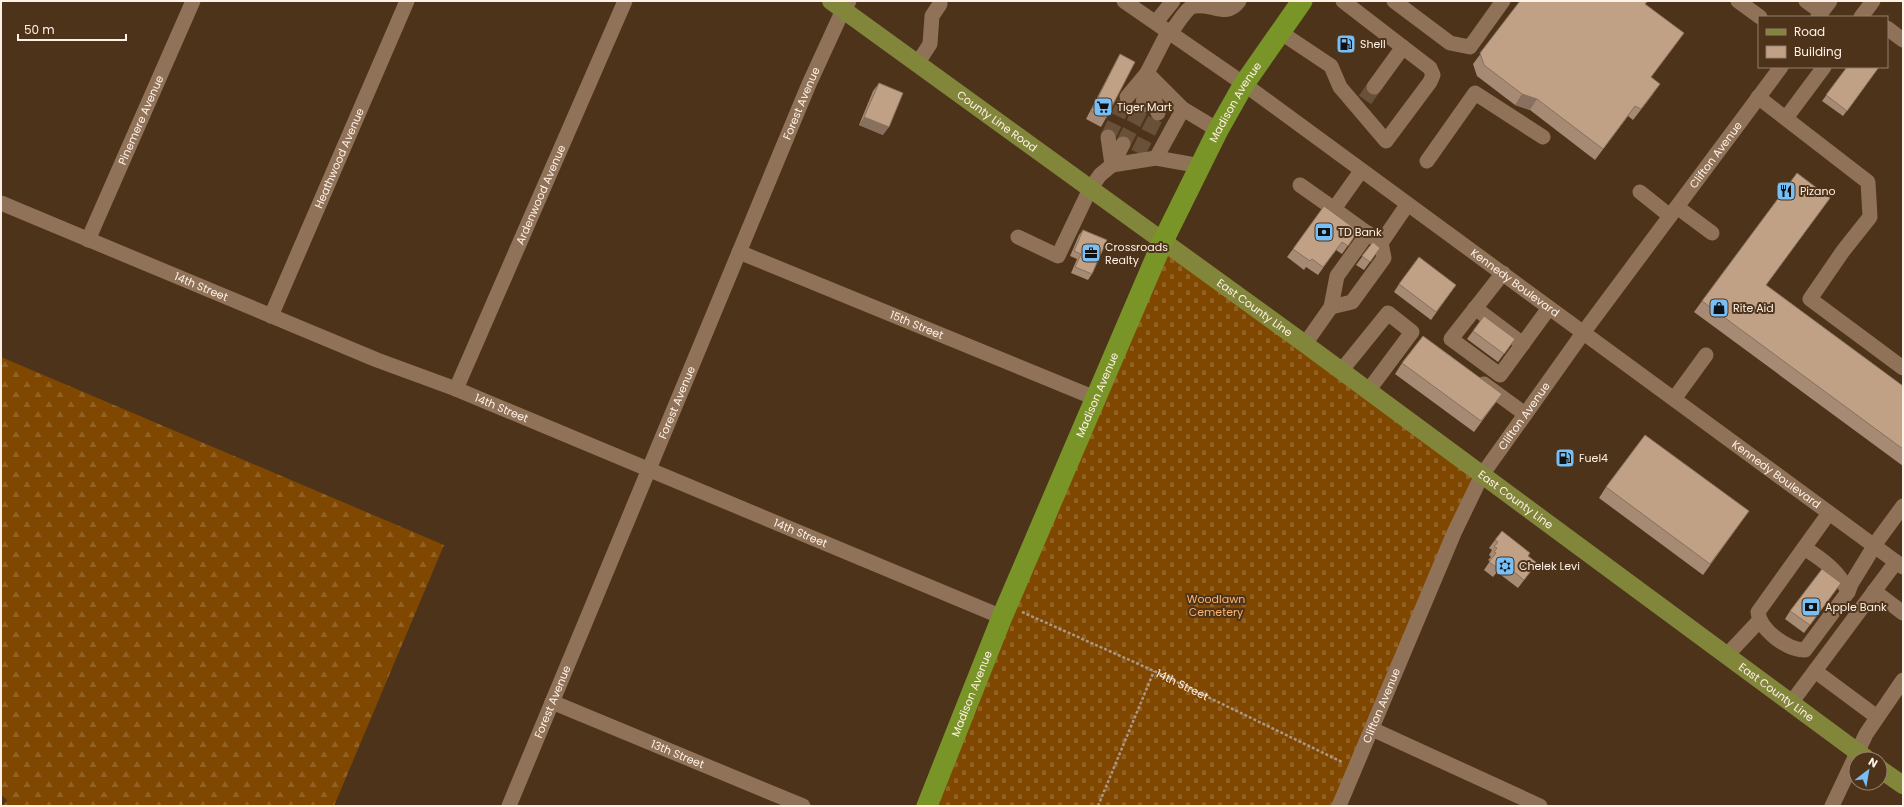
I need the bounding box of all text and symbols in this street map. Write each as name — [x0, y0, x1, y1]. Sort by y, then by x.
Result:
scale bar — [18, 16, 126, 42]
legend — [1758, 16, 1888, 68]
text: 50 m — [24, 21, 55, 38]
text: Road — [1794, 23, 1825, 40]
fuel station icon: Shell — [1335, 33, 1357, 55]
place label: Shell — [1360, 36, 1386, 52]
text: Building — [1794, 43, 1842, 60]
street label: Madison Avenue — [1205, 58, 1265, 145]
street label: Forest Avenue — [779, 64, 824, 142]
street label: Pinemere Avenue — [114, 73, 167, 167]
street label: County Line Road — [954, 87, 1041, 156]
supermarket icon: Tiger Mart — [1092, 96, 1114, 118]
place label: Tiger Mart — [1117, 99, 1172, 115]
street label: Heathwood Avenue — [310, 105, 368, 211]
street label: Clifton Avenue — [1685, 118, 1746, 192]
street label: Ardenwood Avenue — [512, 142, 570, 247]
restaurant icon: Pizano — [1775, 180, 1797, 202]
place label: Pizano — [1800, 183, 1836, 199]
bank icon: TD Bank — [1313, 221, 1335, 243]
place label: TD Bank — [1338, 224, 1382, 240]
place label: Crossroads Realty — [1105, 239, 1168, 268]
office icon: Crossroads Realty — [1080, 242, 1102, 264]
street label: Kennedy Boulevard — [1467, 245, 1563, 321]
street label: 14th Street — [172, 268, 230, 305]
street label: East County Line — [1214, 275, 1296, 341]
shop icon: Rite Aid — [1708, 297, 1730, 319]
place label: Rite Aid — [1733, 300, 1774, 316]
street label: 15th Street — [887, 307, 946, 343]
street label: Madison Avenue — [1072, 350, 1122, 440]
street label: Forest Avenue — [654, 363, 699, 441]
street label: Clifton Avenue — [1494, 379, 1554, 453]
street label: 14th Street — [472, 390, 531, 426]
street label: Kennedy Boulevard — [1729, 436, 1824, 512]
fuel station icon: Fuel4 — [1554, 447, 1576, 469]
place label: Fuel4 — [1579, 450, 1608, 466]
street label: East County Line — [1475, 466, 1557, 533]
street label: 14th Street — [771, 515, 830, 551]
synagogue icon: Chelek Levi — [1494, 555, 1516, 577]
place label: Chelek Levi — [1519, 558, 1580, 574]
park label: Woodlawn Cemetery — [1187, 591, 1245, 620]
bank icon: Apple Bank — [1800, 596, 1822, 618]
place label: Apple Bank — [1825, 599, 1887, 615]
street label: Madison Avenue — [947, 648, 996, 739]
street label: East County Line — [1735, 659, 1817, 725]
street label: Forest Avenue — [530, 663, 575, 741]
street label: 14th Street — [1153, 665, 1211, 704]
street label: Clifton Avenue — [1358, 665, 1404, 745]
street label: 13th Street — [649, 736, 707, 772]
north arrow — [1848, 751, 1888, 791]
text: N — [1865, 753, 1881, 771]

